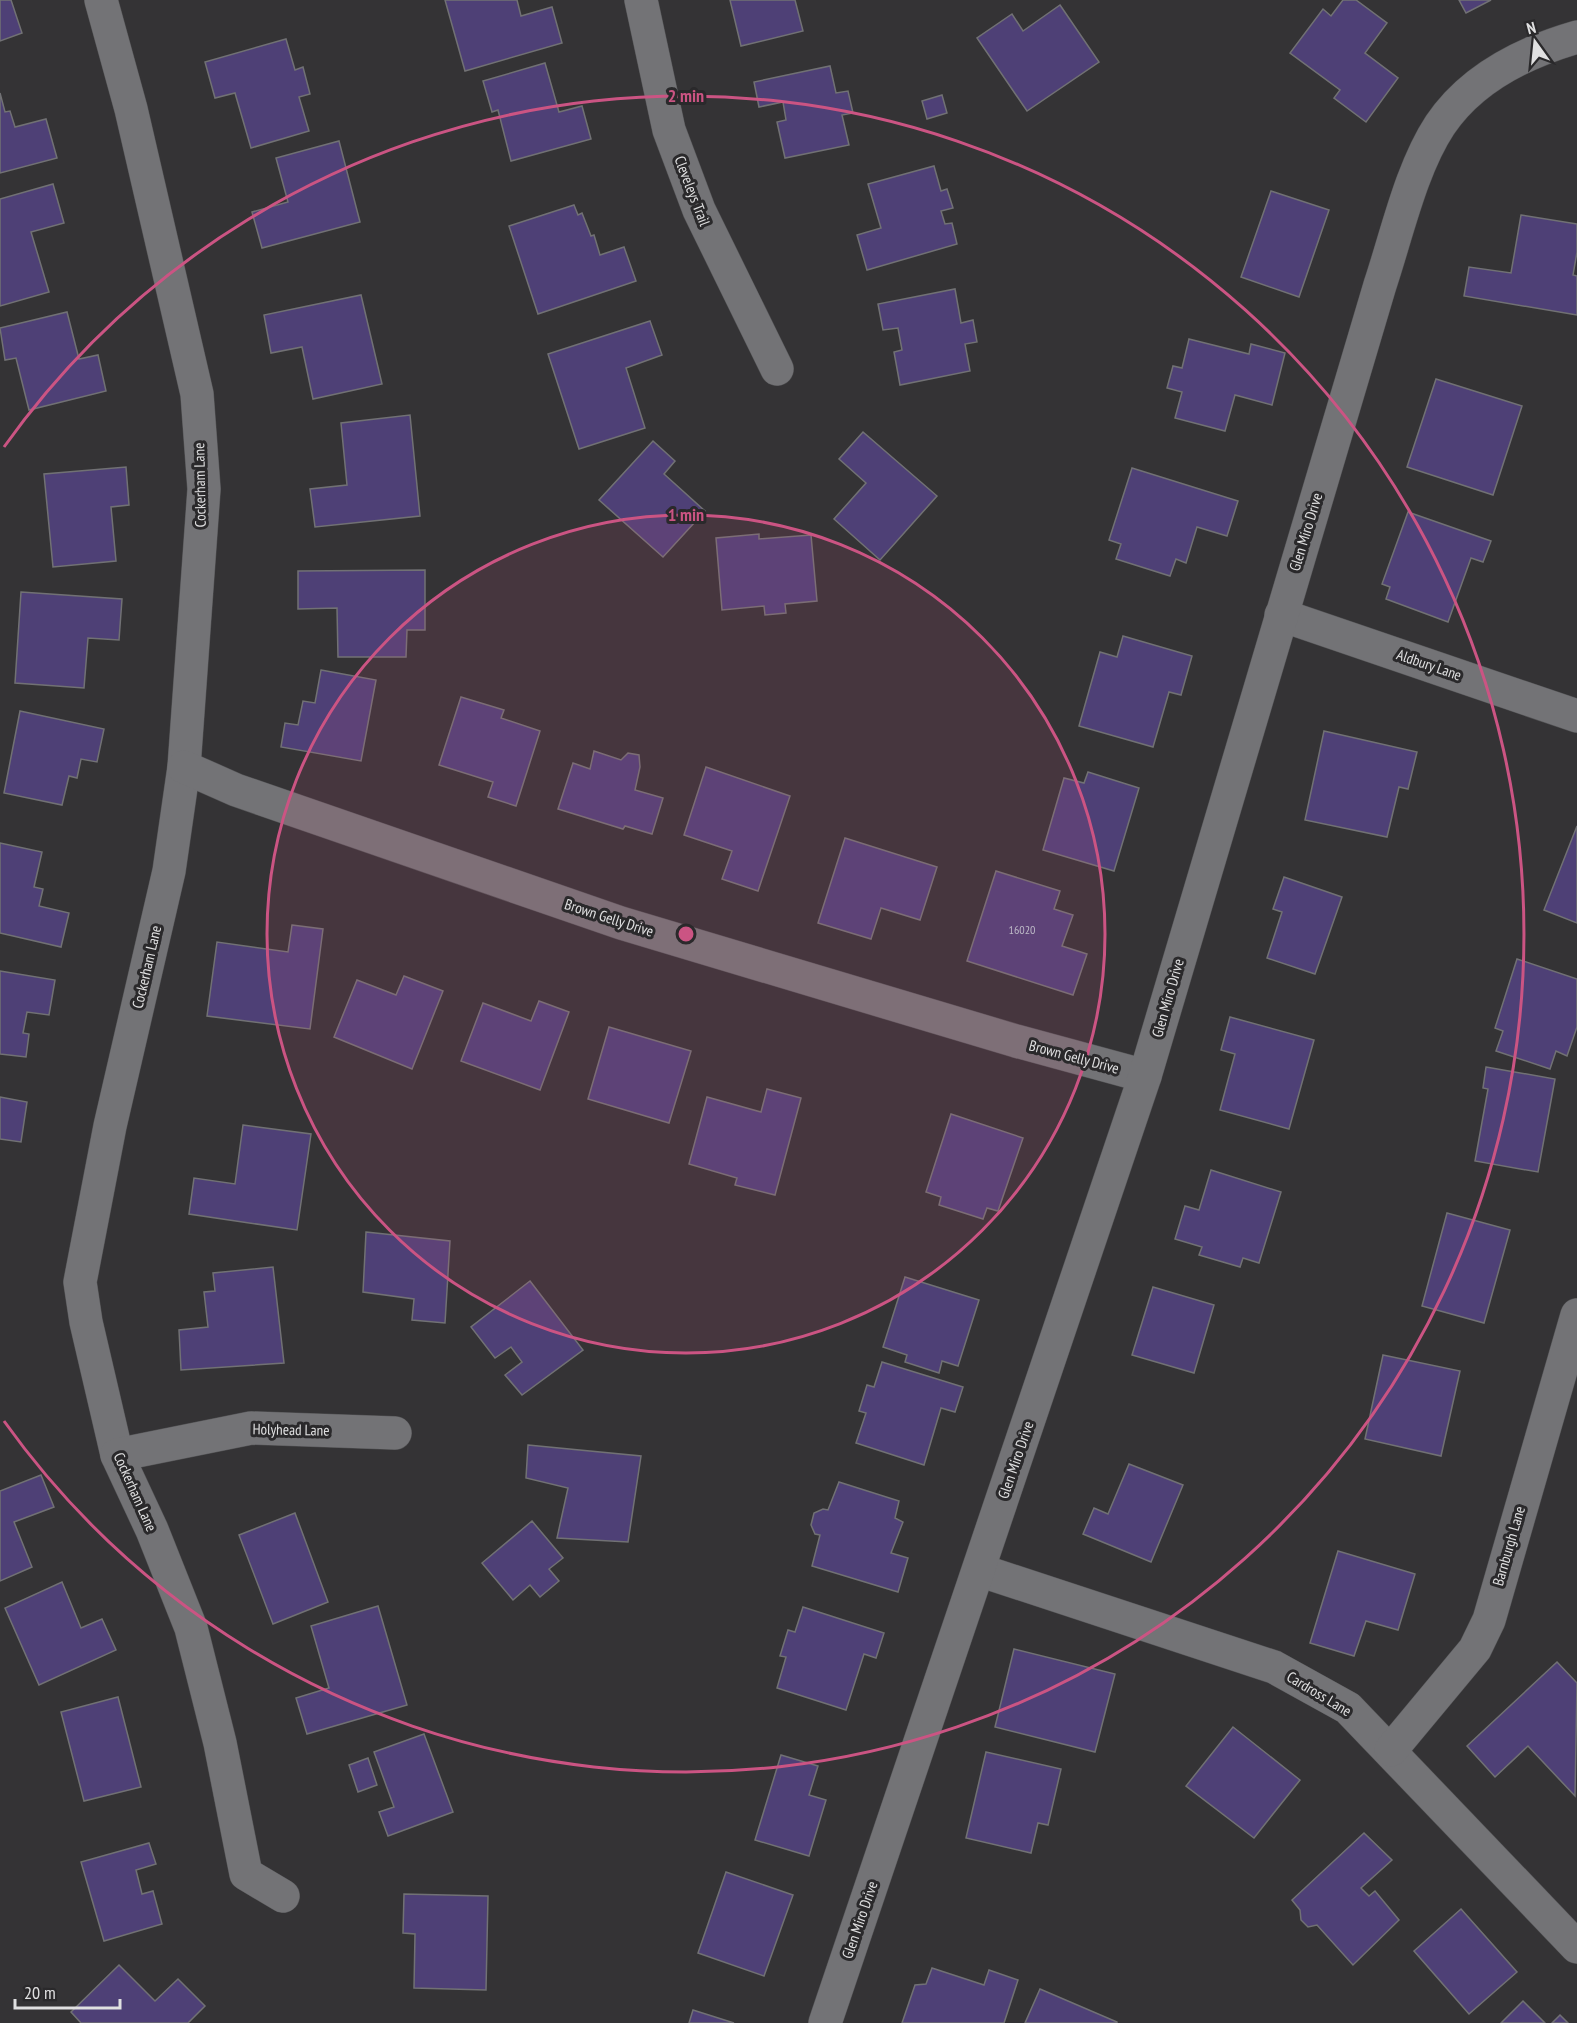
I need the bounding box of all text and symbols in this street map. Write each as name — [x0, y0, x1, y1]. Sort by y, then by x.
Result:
north arrow — [1505, 12, 1565, 72]
text: N — [1524, 17, 1538, 38]
text: 2 min — [668, 84, 704, 107]
street label: Cleveleys Trail — [670, 153, 715, 229]
street label: Cockerham Lane — [189, 443, 210, 527]
street label: Glen Miro Drive — [1285, 491, 1326, 573]
text: 1 min — [668, 503, 704, 526]
street label: Aldbury Lane — [1394, 645, 1464, 684]
street label: Brown Gelly Drive — [562, 894, 656, 941]
house number: 16020 — [1008, 922, 1036, 937]
street label: Cockerham Lane — [128, 924, 165, 1010]
centre of rings — [676, 924, 696, 944]
street label: Glen Miro Drive — [1147, 956, 1188, 1039]
street label: Brown Gelly Drive — [1027, 1035, 1121, 1078]
street label: Holyhead Lane — [252, 1419, 330, 1440]
street label: Glen Miro Drive — [993, 1419, 1038, 1501]
street label: Cockerham Lane — [110, 1449, 161, 1534]
street label: Barnburgh Lane — [1488, 1504, 1529, 1588]
street label: Cardross Lane — [1284, 1667, 1355, 1720]
street label: Glen Miro Drive — [837, 1879, 882, 1961]
scale bar — [15, 1972, 120, 2010]
text: 20 m — [24, 1981, 56, 2004]

